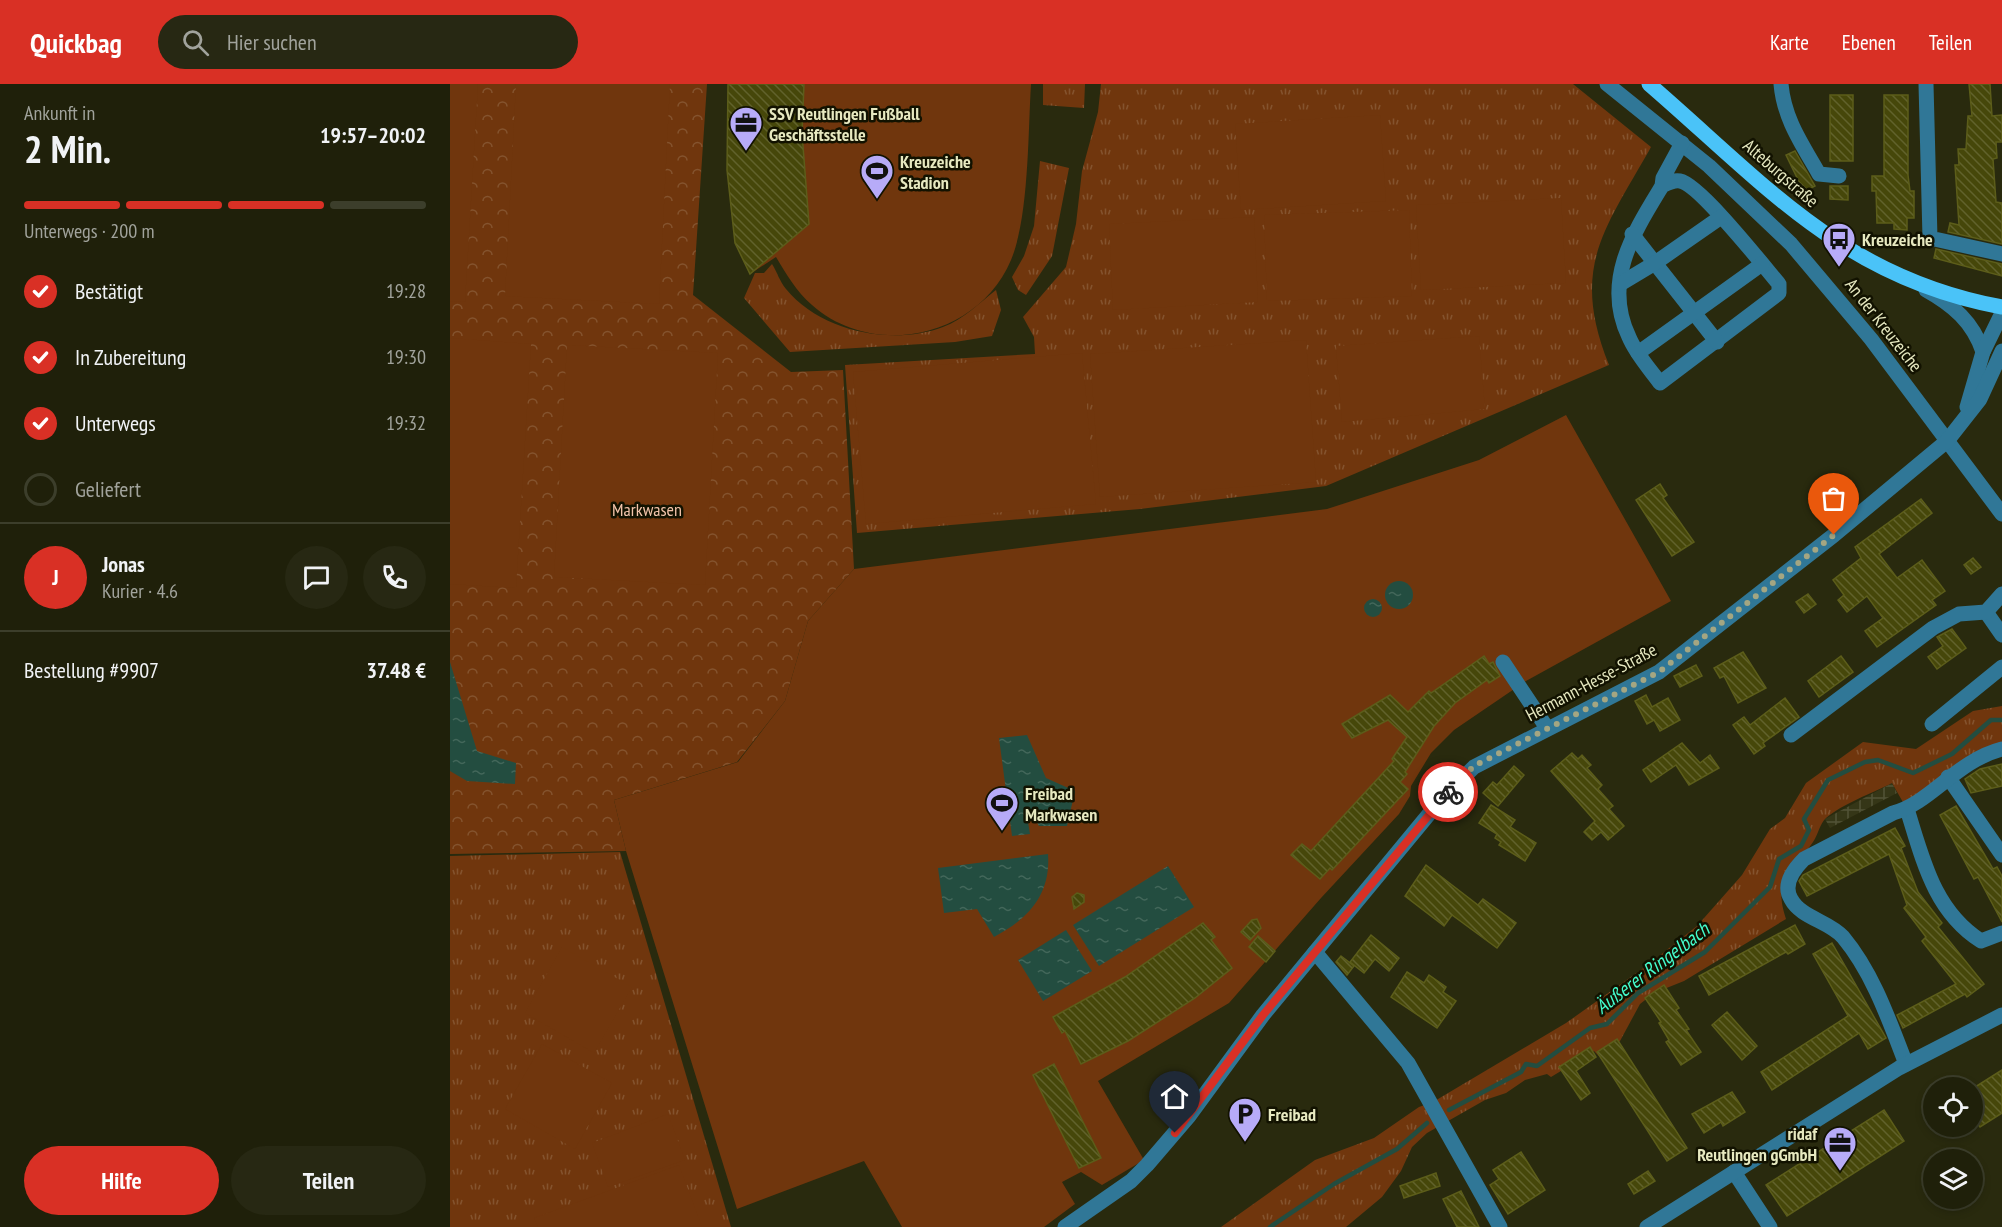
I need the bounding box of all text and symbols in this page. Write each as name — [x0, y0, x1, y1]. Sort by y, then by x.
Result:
search box — [158, 15, 578, 69]
text: Quickbag — [30, 24, 122, 61]
icon: search — [179, 26, 212, 59]
text: Hier suchen — [227, 28, 317, 56]
text: Karte — [1770, 29, 1809, 56]
text: Ebenen — [1842, 29, 1896, 56]
text: Teilen — [1929, 29, 1972, 56]
text: Ankunft in — [24, 100, 95, 126]
place label: SSV Reutlingen Fußball Geschäftsstelle — [769, 102, 920, 146]
office icon: SSV Reutlingen Fußball Geschäftsstelle — [728, 105, 764, 152]
text: 19:57–20:02 — [320, 121, 426, 149]
text: 2 Min. — [24, 123, 111, 174]
street label: Alteburgstraße — [1738, 134, 1824, 212]
place label: Kreuzeiche Stadion — [900, 150, 971, 194]
sports icon: Kreuzeiche Stadion — [859, 153, 895, 200]
text: Unterwegs · 200 m — [24, 218, 154, 244]
bus stop icon: Kreuzeiche — [1821, 221, 1857, 268]
place label: Kreuzeiche — [1862, 228, 1933, 251]
street label: An der Kreuzeiche — [1840, 274, 1928, 376]
icon: check — [24, 275, 57, 308]
text: Bestätigt — [75, 277, 143, 305]
text: 19:28 — [386, 278, 426, 304]
icon: check — [24, 341, 57, 374]
text: In Zubereitung — [75, 343, 186, 371]
text: 19:30 — [386, 344, 426, 370]
icon: check — [24, 407, 57, 440]
text: Unterwegs — [75, 409, 156, 437]
text: 19:32 — [386, 410, 426, 436]
pin — [1808, 473, 1859, 535]
text: Geliefert — [75, 475, 141, 503]
icon: bag — [1817, 482, 1850, 515]
park label: Markwasen — [612, 498, 682, 521]
button: chat — [285, 546, 348, 609]
button: phone — [363, 546, 426, 609]
text: Jonas — [102, 550, 145, 578]
text: J — [52, 563, 59, 591]
text: Kurier · 4.6 — [102, 578, 178, 604]
street label: Hermann-Hesse-Straße — [1522, 638, 1660, 726]
text: Bestellung #9907 — [24, 656, 159, 684]
text: 37.48 € — [366, 656, 426, 684]
courier — [1418, 762, 1478, 822]
icon: bike — [1432, 776, 1465, 809]
place label: Freibad Markwasen — [1025, 782, 1097, 826]
sports icon: Freibad Markwasen — [984, 785, 1020, 832]
water label: Äußerer Ringelbach — [1590, 916, 1715, 1019]
pin — [1149, 1071, 1200, 1133]
map controls — [1923, 1077, 1983, 1209]
button: locate — [1923, 1077, 1983, 1137]
icon: home — [1158, 1080, 1191, 1113]
parking icon: Freibad — [1227, 1096, 1263, 1143]
place label: Freibad — [1268, 1103, 1316, 1126]
place label: ridaf Reutlingen gGmbH — [1697, 1122, 1818, 1166]
office icon: ridaf Reutlingen gGmbH — [1822, 1125, 1858, 1172]
button: Hilfe — [24, 1146, 219, 1215]
button: Teilen — [231, 1146, 426, 1215]
button: layers — [1923, 1149, 1983, 1209]

